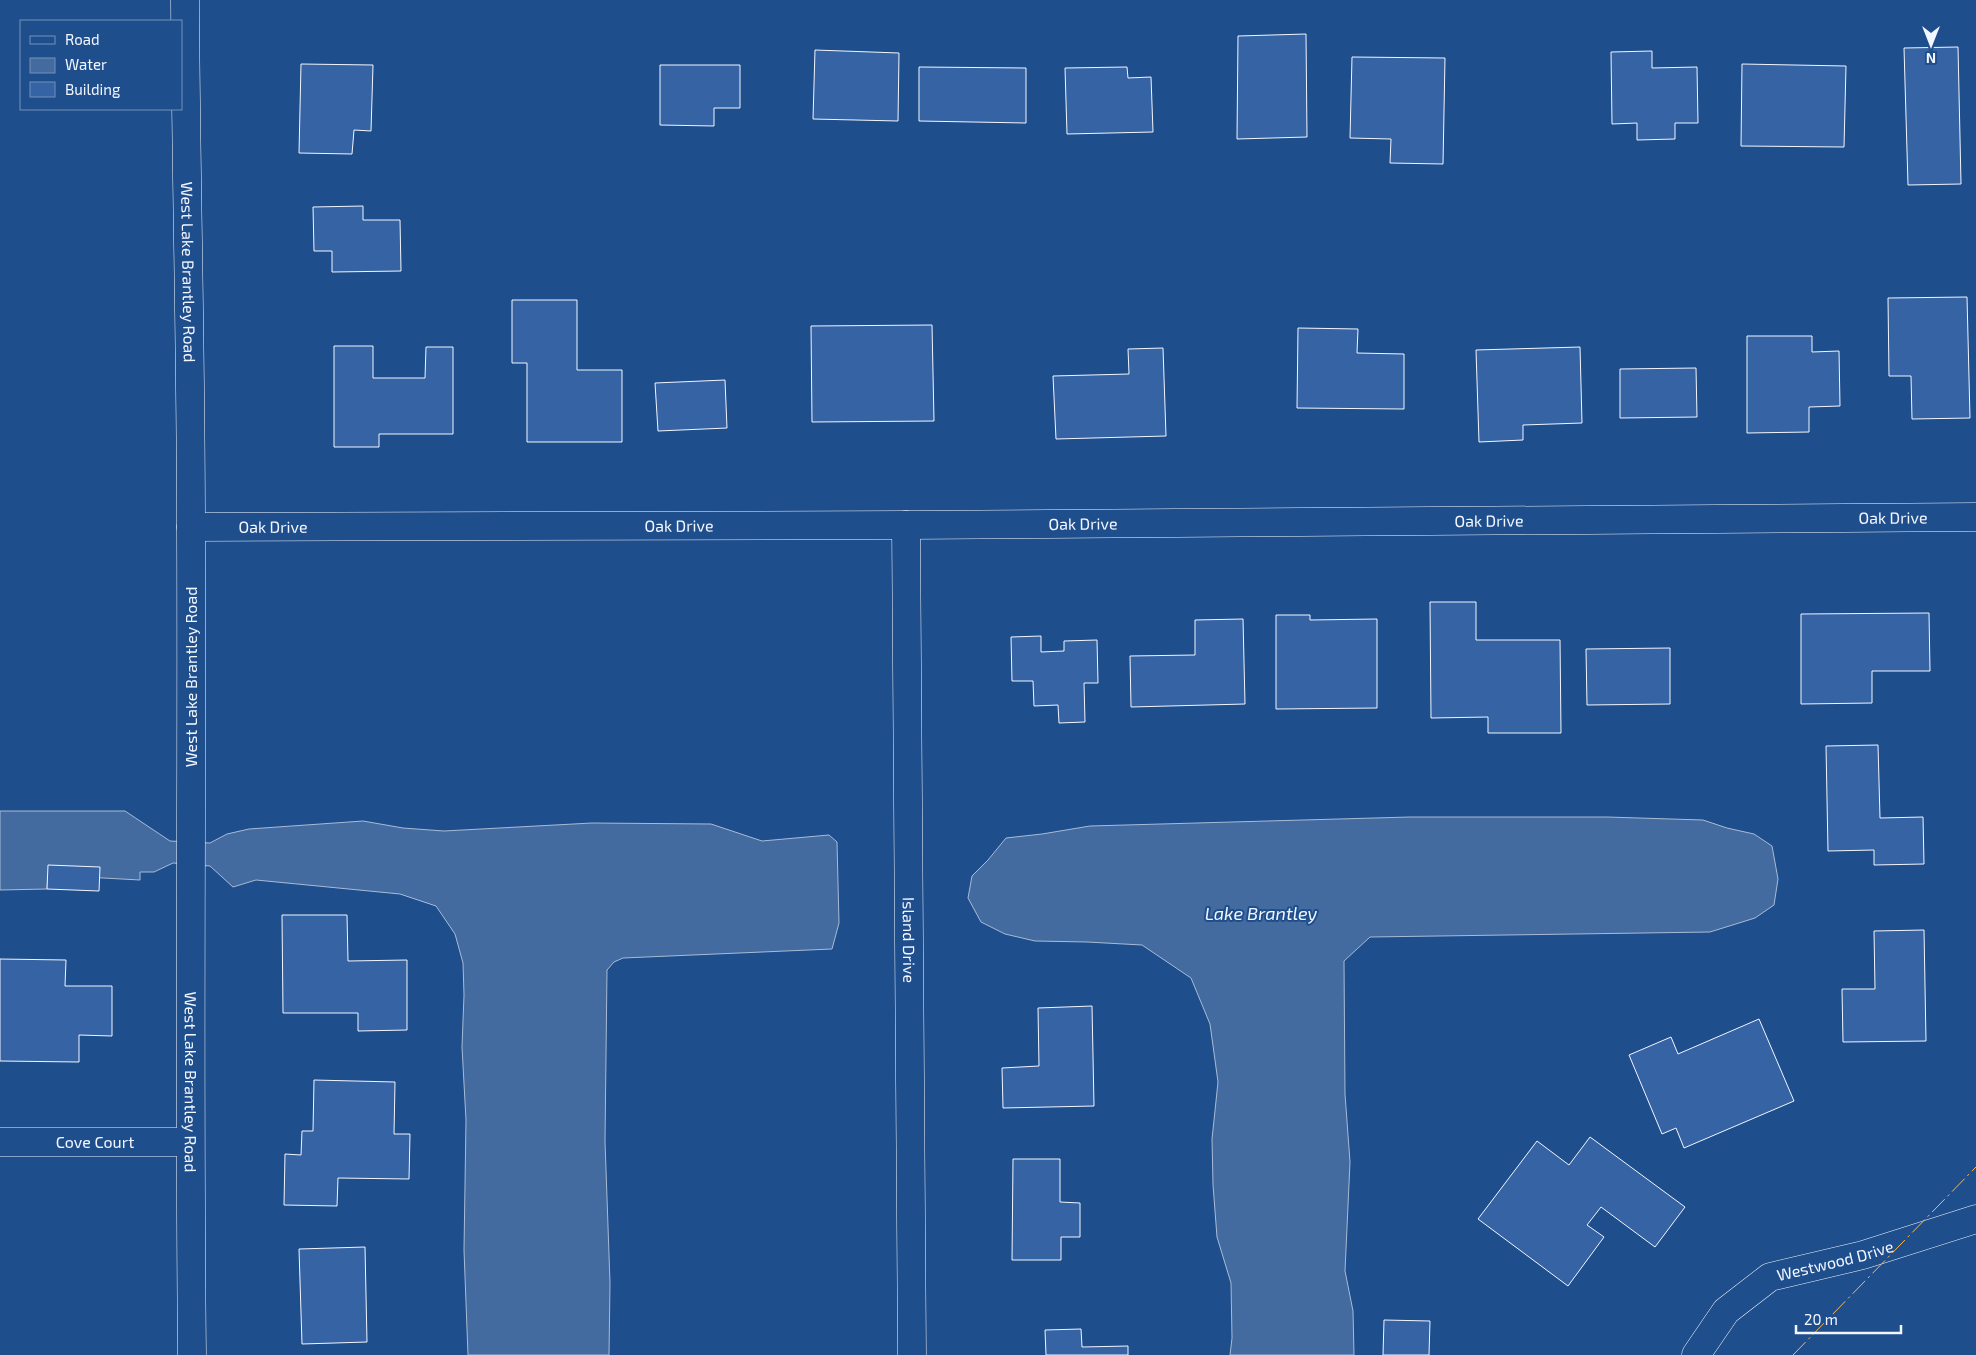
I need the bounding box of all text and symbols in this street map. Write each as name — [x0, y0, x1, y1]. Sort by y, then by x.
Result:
legend — [20, 20, 182, 110]
north arrow — [1906, 20, 1956, 70]
text: Road — [65, 30, 100, 48]
text: N — [1926, 50, 1936, 67]
text: Water — [65, 55, 107, 73]
text: Building — [65, 80, 121, 98]
street label: West Lake Brantley Road — [178, 181, 200, 363]
street label: Oak Drive — [1858, 507, 1928, 527]
street label: Oak Drive — [1454, 510, 1524, 530]
street label: Oak Drive — [1048, 513, 1118, 533]
street label: Oak Drive — [644, 516, 714, 535]
street label: Oak Drive — [238, 517, 308, 536]
street label: West Lake Brantley Road — [181, 587, 200, 767]
street label: Island Drive — [900, 897, 919, 983]
water label: Lake Brantley — [1205, 902, 1318, 924]
street label: West Lake Brantley Road — [182, 992, 201, 1172]
street label: Cove Court — [56, 1132, 134, 1151]
street label: Westwood Drive — [1775, 1236, 1896, 1284]
scale bar — [1796, 1302, 1901, 1334]
text: 20 m — [1804, 1310, 1838, 1328]

